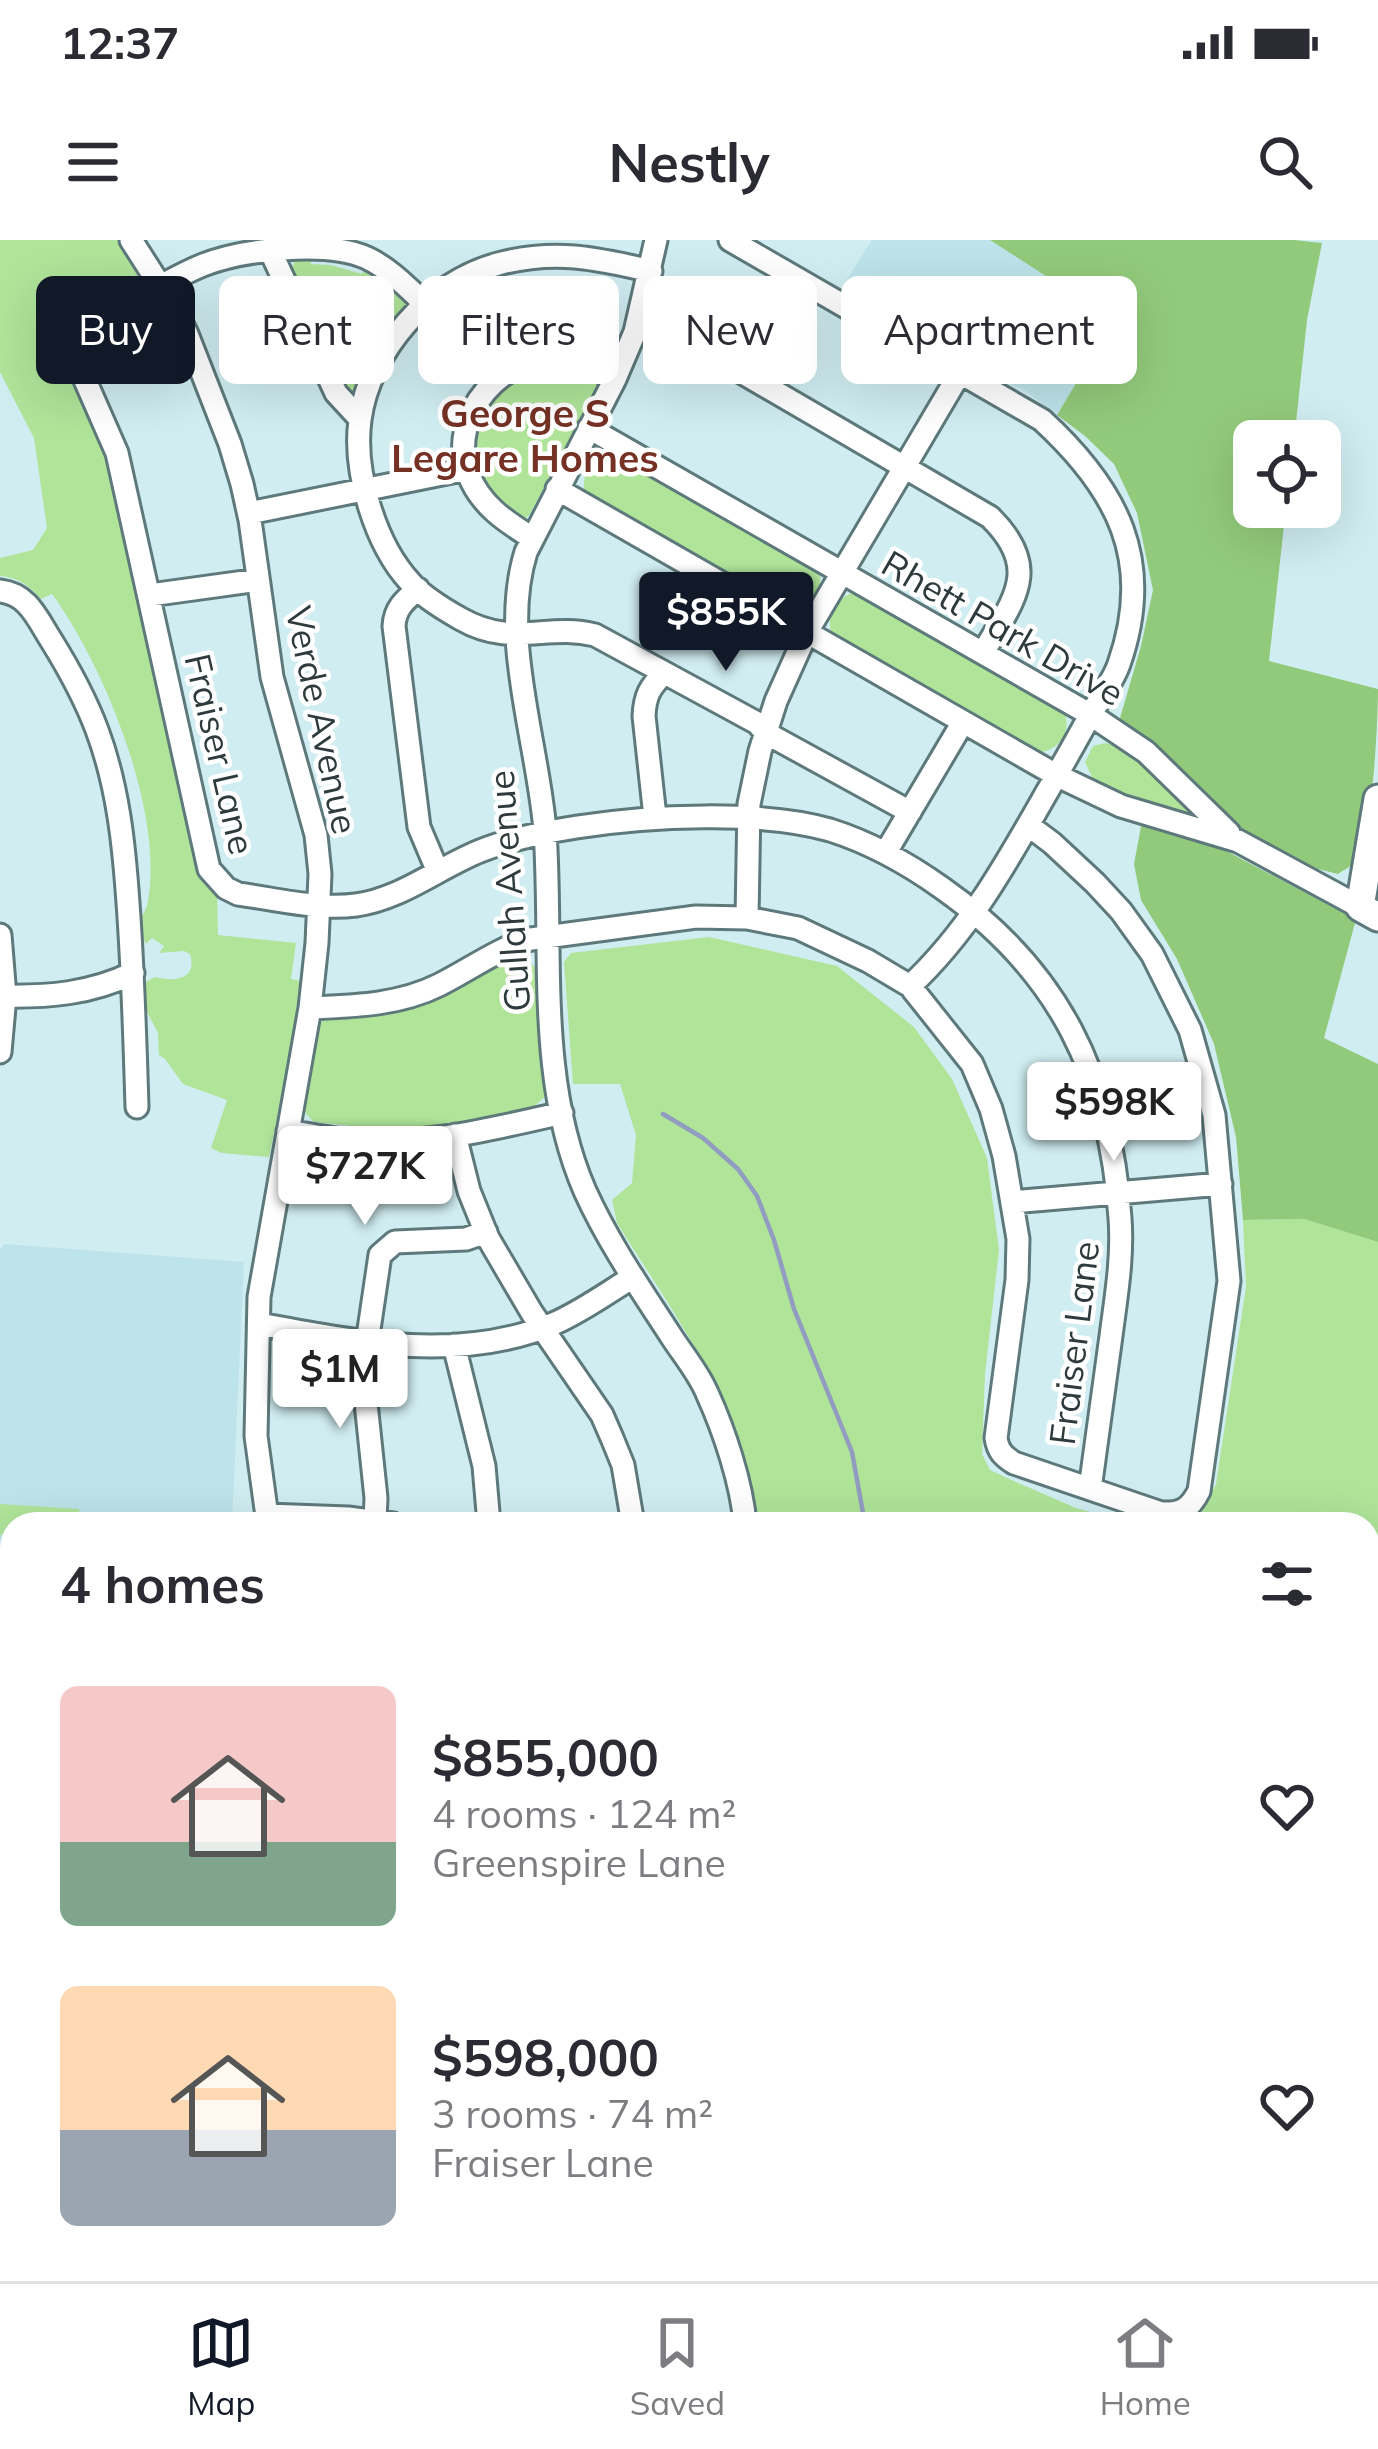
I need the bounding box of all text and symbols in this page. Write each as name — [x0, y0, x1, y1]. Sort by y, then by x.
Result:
text: 12:37 — [60, 14, 179, 70]
text: Nestly — [608, 128, 770, 196]
icon: menu — [60, 129, 126, 195]
icon: search — [1252, 129, 1318, 195]
chip: Buy — [36, 276, 195, 384]
chip: Rent — [219, 276, 394, 384]
chip: Filters — [418, 276, 619, 384]
chip: New — [643, 276, 817, 384]
chip: Apartment — [841, 276, 1137, 384]
district label: George S Legare Homes — [391, 388, 659, 482]
map controls — [1233, 420, 1341, 528]
button: locate — [1233, 420, 1341, 528]
street label: Rhett Park Drive — [874, 540, 1132, 715]
pin: $855K — [642, 572, 810, 674]
text: $855K — [666, 586, 786, 635]
street label: Verde Avenue — [276, 602, 369, 838]
street label: Fraiser Lane — [176, 649, 265, 859]
street label: Gullah Avenue — [478, 769, 539, 1013]
pin: $598K — [1030, 1062, 1198, 1164]
text: $598K — [1054, 1076, 1174, 1125]
pin: $727K — [281, 1126, 449, 1228]
text: $727K — [305, 1140, 425, 1189]
street label: Fraiser Lane — [1039, 1239, 1108, 1447]
pin: $1M — [282, 1329, 398, 1431]
text: $1M — [300, 1343, 380, 1392]
icon: filters — [1254, 1551, 1320, 1617]
text: 4 homes — [60, 1552, 265, 1616]
text: $855,000 — [432, 1725, 659, 1789]
icon: home — [156, 1734, 300, 1878]
icon: heart — [1254, 1773, 1320, 1839]
text: 4 rooms · 124 m² — [432, 1789, 736, 1838]
text: Greenspire Lane — [432, 1838, 726, 1887]
text: $598,000 — [432, 2025, 659, 2089]
icon: home — [156, 2034, 300, 2178]
icon: heart — [1254, 2073, 1320, 2139]
text: 3 rooms · 74 m² — [432, 2089, 713, 2138]
text: Fraiser Lane — [432, 2138, 654, 2187]
tab: Map — [187, 2310, 255, 2423]
tab: Saved — [630, 2310, 725, 2423]
tab: Home — [1100, 2310, 1191, 2423]

